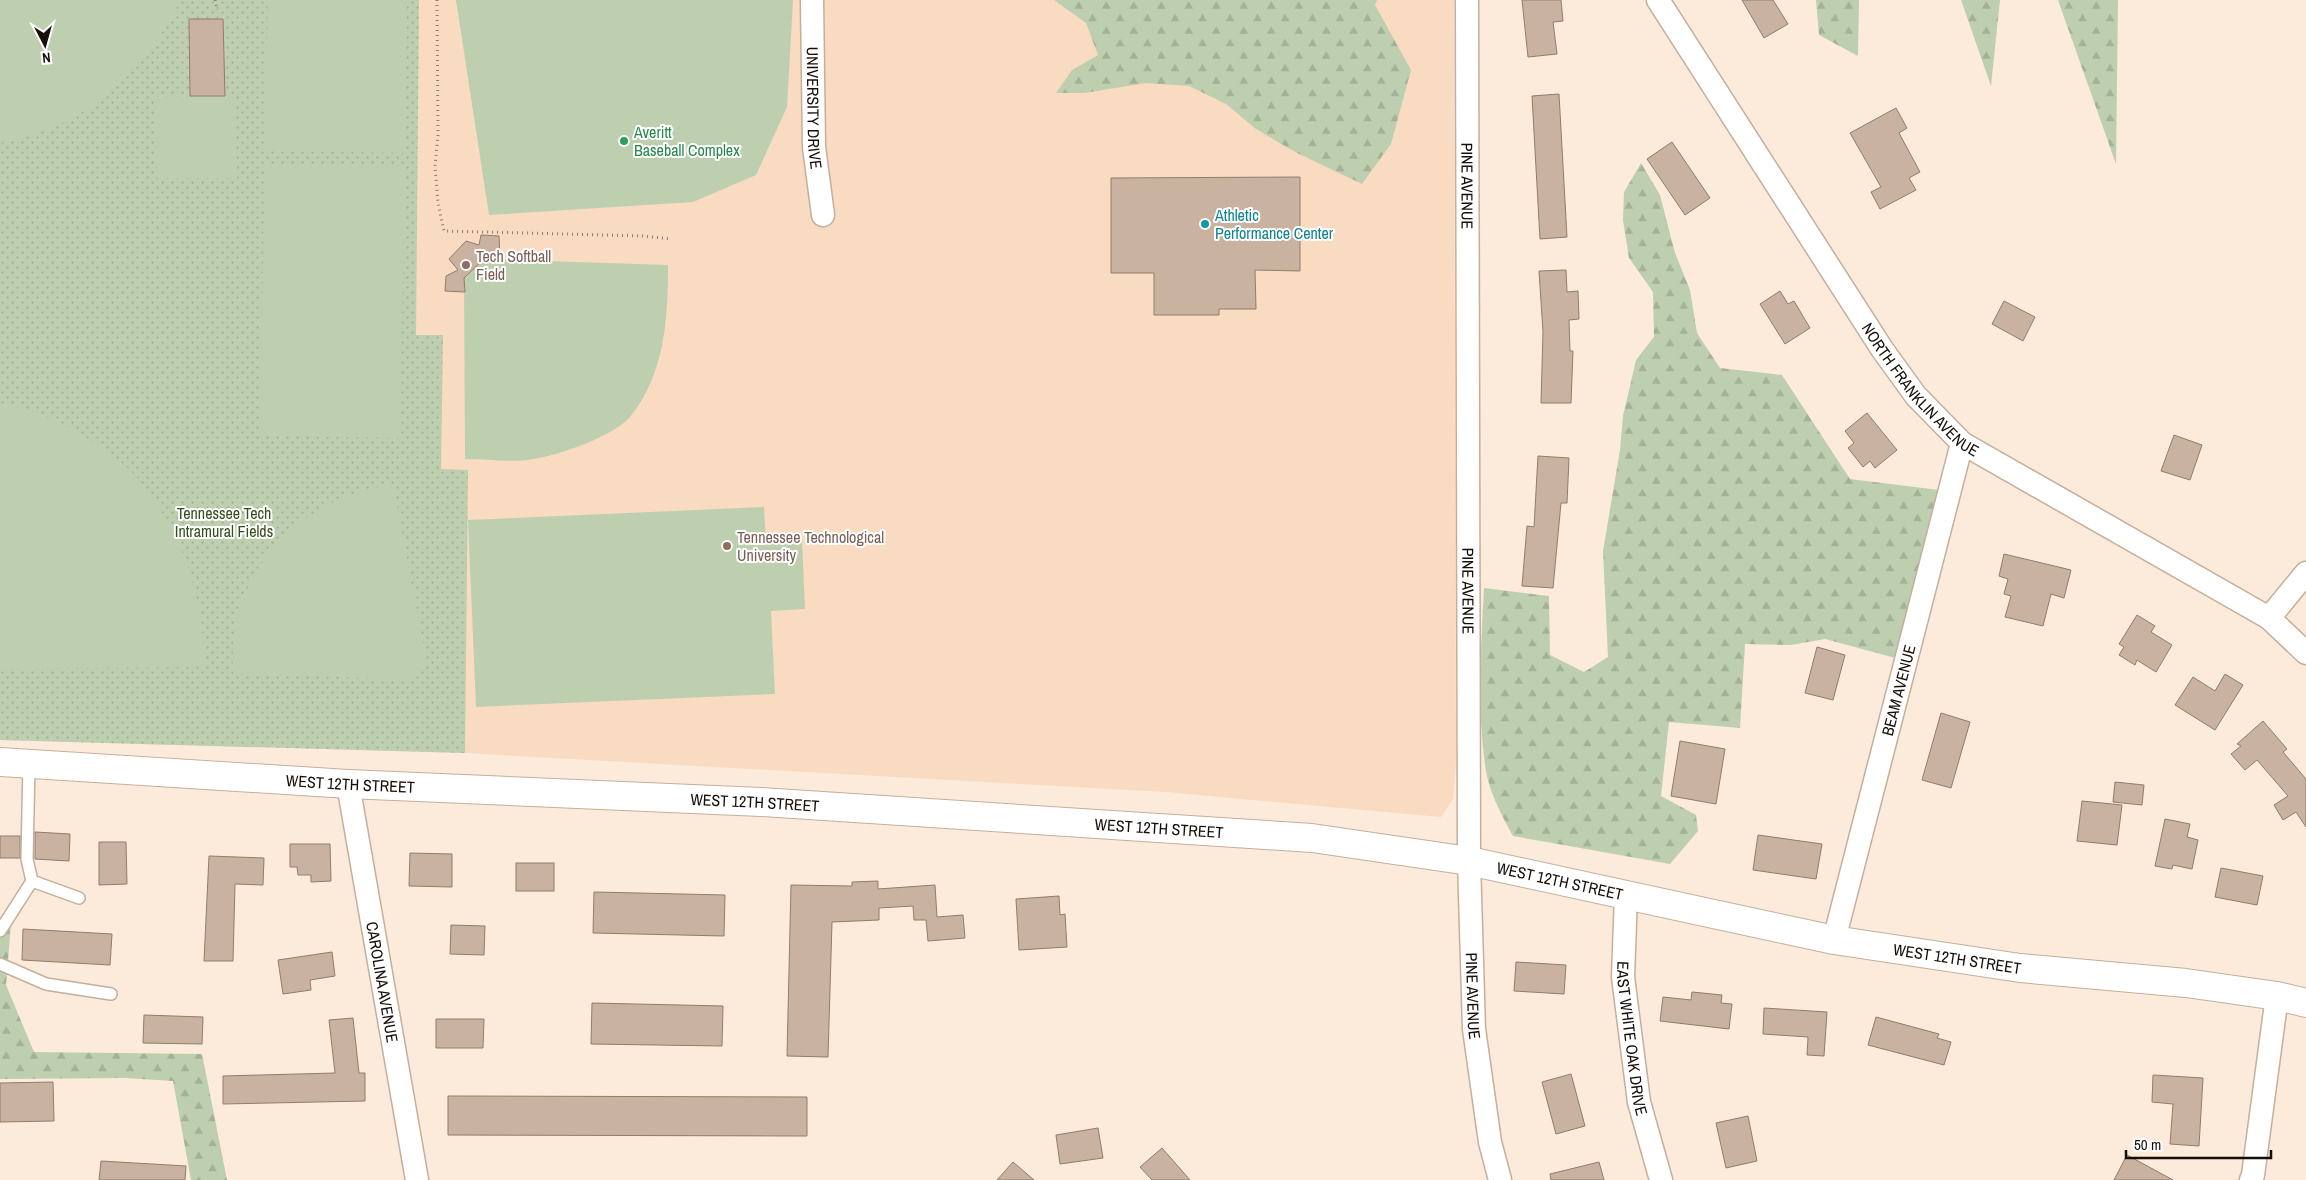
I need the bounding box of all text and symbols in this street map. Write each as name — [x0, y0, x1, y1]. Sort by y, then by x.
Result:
north arrow — [20, 20, 70, 70]
street label: UNIVERSITY DRIVE — [802, 47, 828, 170]
text: N — [41, 49, 51, 67]
place label: Averitt Baseball Complex — [633, 121, 740, 161]
marker: Averitt Baseball Complex — [618, 135, 630, 147]
street label: PINE AVENUE — [1456, 143, 1479, 229]
place label: Athletic Performance Center — [1214, 204, 1334, 244]
marker: Athletic Performance Center — [1199, 218, 1211, 230]
place label: Tech Softball Field — [476, 245, 551, 285]
marker: Tech Softball Field — [460, 259, 472, 271]
street label: NORTH FRANKLIN AVENUE — [1857, 318, 1983, 462]
park label: Tennessee Tech Intramural Fields — [175, 502, 273, 542]
place label: Tennessee Technological University — [737, 526, 884, 566]
marker: Tennessee Technological University — [721, 540, 733, 552]
street label: PINE AVENUE — [1457, 548, 1479, 634]
street label: BEAM AVENUE — [1876, 642, 1921, 738]
street label: WEST 12TH STREET — [285, 769, 415, 798]
street label: WEST 12TH STREET — [690, 788, 820, 817]
street label: WEST 12TH STREET — [1094, 813, 1224, 843]
street label: WEST 12TH STREET — [1495, 856, 1625, 905]
street label: CAROLINA AVENUE — [361, 920, 404, 1044]
street label: WEST 12TH STREET — [1892, 938, 2023, 979]
street label: PINE AVENUE — [1461, 952, 1486, 1041]
street label: EAST WHITE OAK DRIVE — [1612, 961, 1653, 1118]
scale bar — [2126, 1128, 2271, 1160]
text: 50 m — [2134, 1134, 2161, 1155]

